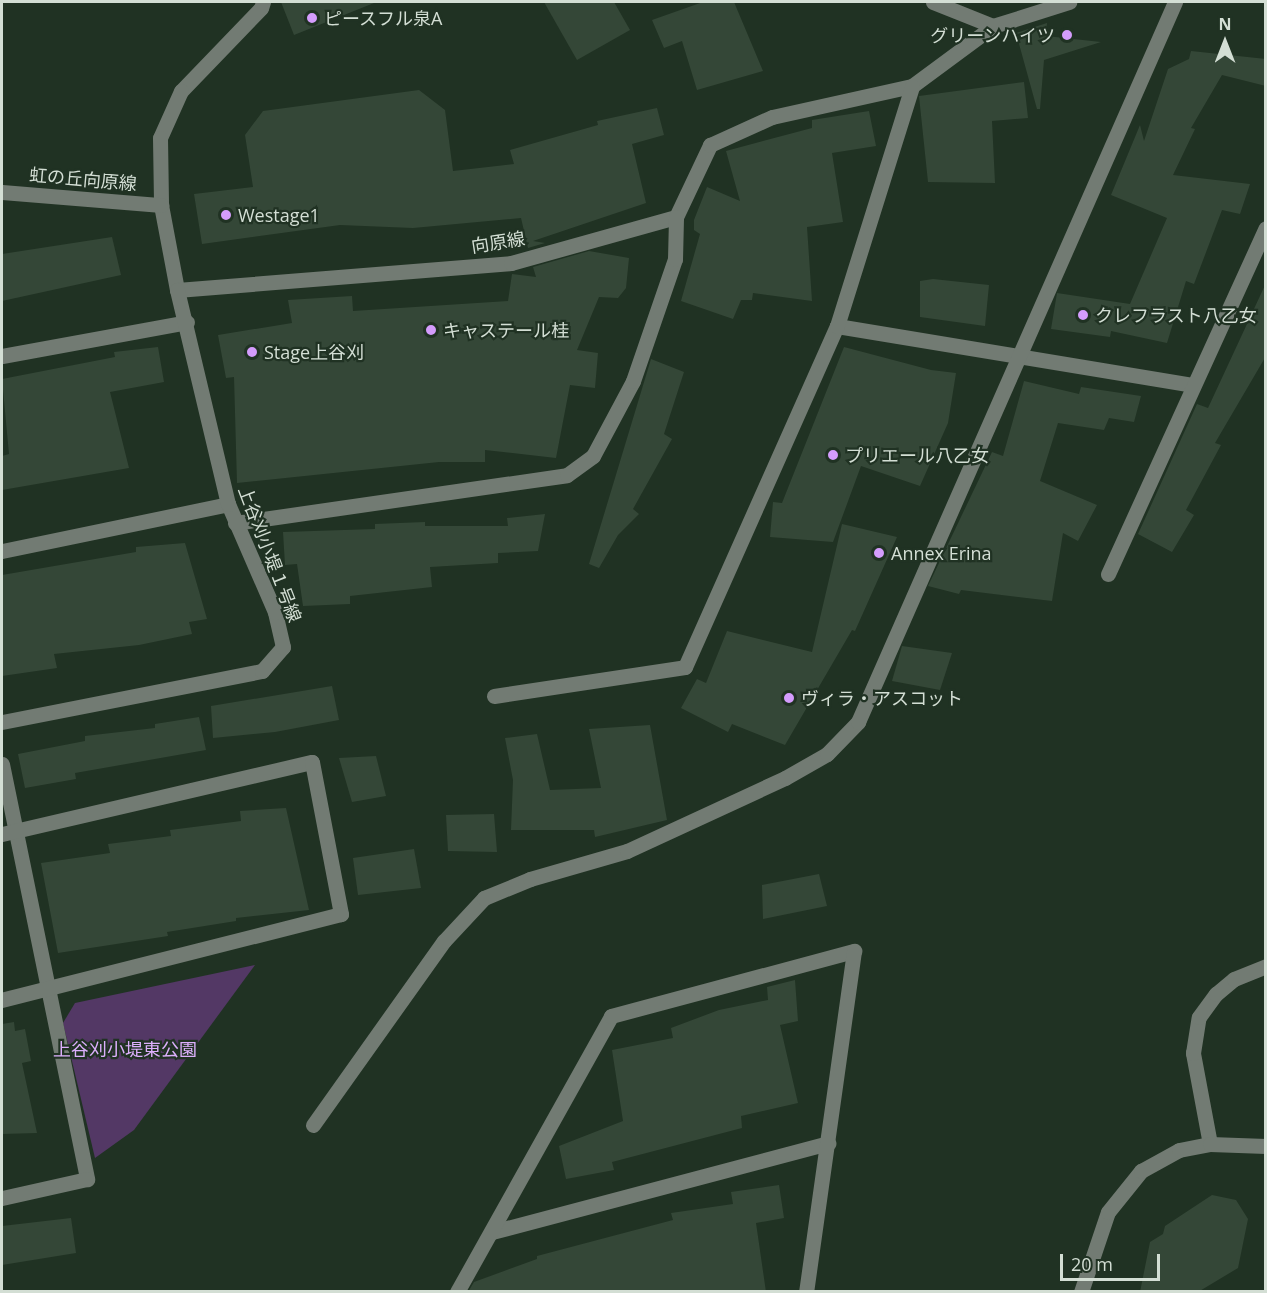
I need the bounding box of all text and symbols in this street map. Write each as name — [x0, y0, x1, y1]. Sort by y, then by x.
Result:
place label: ピースフル泉A — [324, 7, 443, 29]
marker: ピースフル泉A — [305, 11, 319, 25]
north arrow — [1195, 12, 1255, 72]
text: N — [1218, 13, 1232, 35]
place label: グリーンハイツ — [929, 24, 1055, 46]
marker: グリーンハイツ — [1060, 28, 1074, 42]
street label: 虹の丘向原線 — [28, 164, 138, 194]
place label: Westage1 — [238, 204, 320, 226]
marker: Westage1 — [219, 208, 233, 222]
street label: 向原線 — [470, 227, 526, 257]
place label: クレフラスト八乙女 — [1095, 304, 1257, 326]
marker: クレフラスト八乙女 — [1076, 308, 1090, 322]
place label: キャステール桂 — [443, 319, 569, 341]
marker: キャステール桂 — [424, 323, 438, 337]
place label: Stage上谷刈 — [264, 341, 364, 363]
marker: Stage上谷刈 — [245, 345, 259, 359]
place label: プリエール八乙女 — [845, 444, 989, 466]
marker: プリエール八乙女 — [826, 448, 840, 462]
street label: 上谷刈小堤１号線 — [234, 483, 306, 625]
place label: Annex Erina — [891, 542, 992, 564]
marker: Annex Erina — [872, 546, 886, 560]
place label: ヴィラ・アスコット — [801, 687, 963, 709]
marker: ヴィラ・アスコット — [782, 691, 796, 705]
park label: 上谷刈小堤東公園 — [53, 1038, 197, 1060]
scale bar — [1063, 1242, 1164, 1280]
text: 20 m — [1071, 1252, 1113, 1276]

